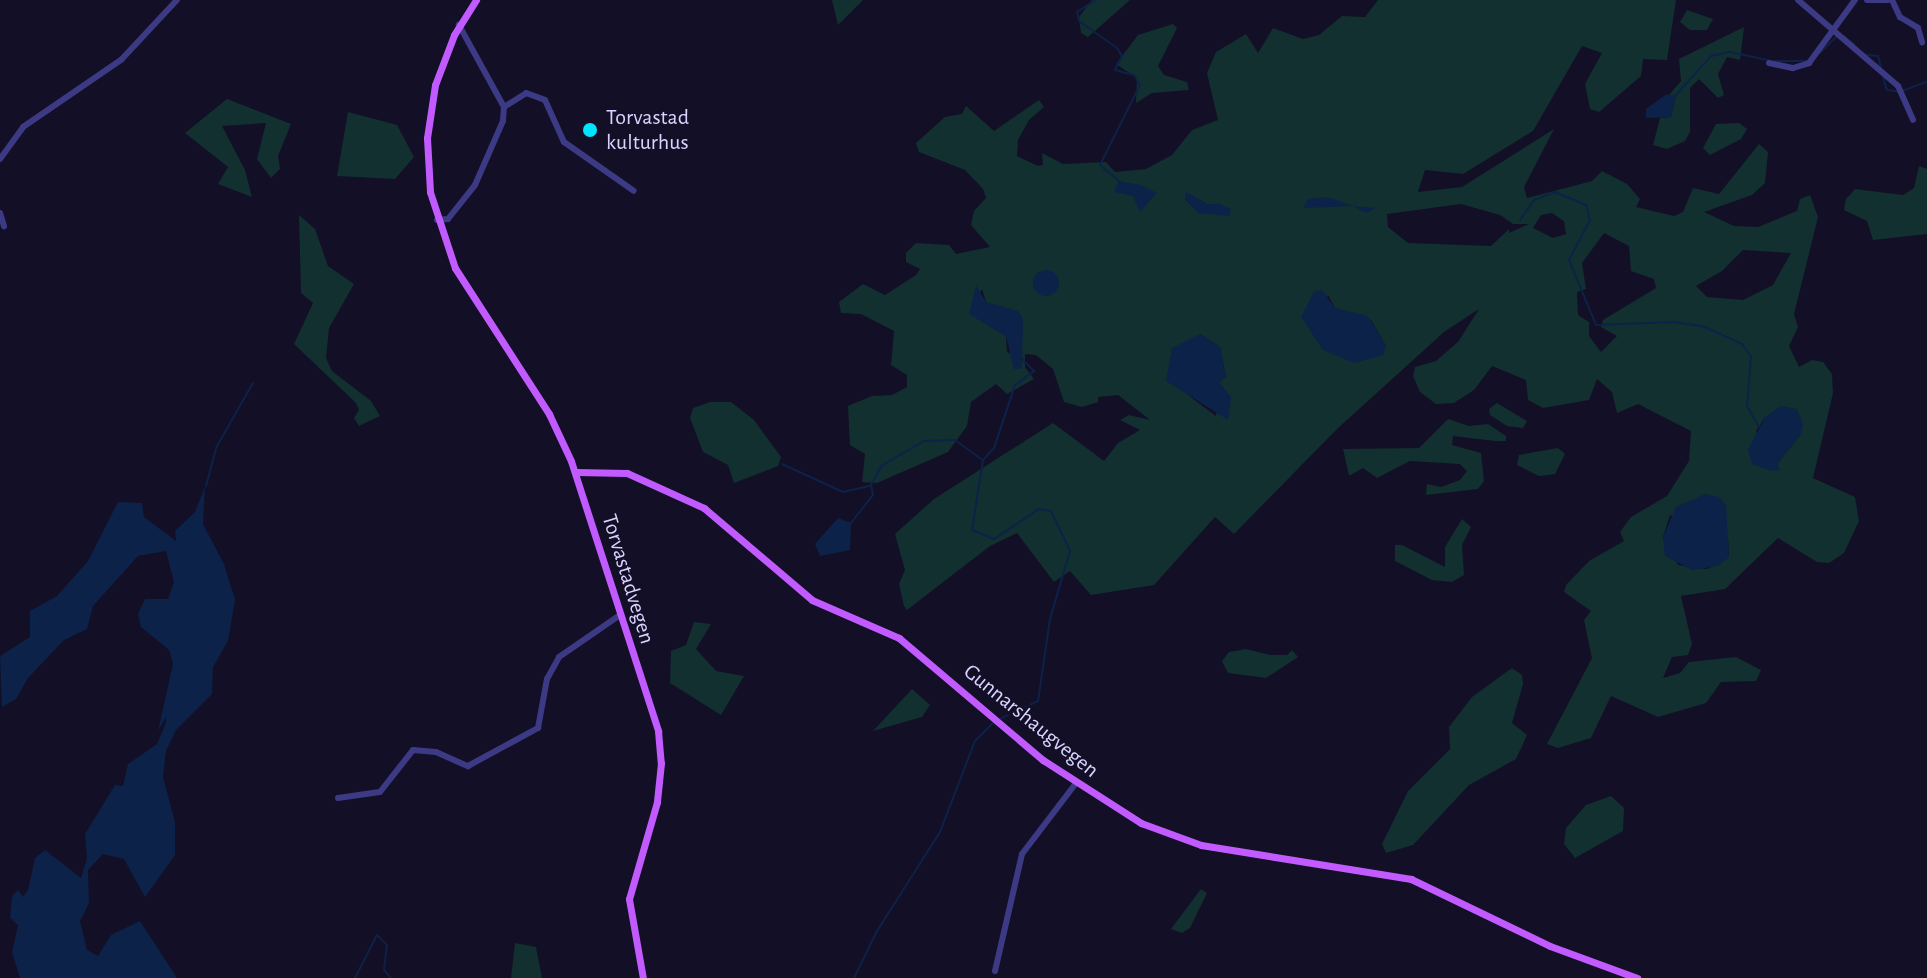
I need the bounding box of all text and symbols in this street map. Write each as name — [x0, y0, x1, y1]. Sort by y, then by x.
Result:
place label: Torvastad kulturhus — [606, 104, 689, 156]
marker: Torvastad kulturhus — [581, 121, 599, 139]
street label: Torvastadvegen — [596, 511, 660, 647]
street label: Gunnarshaugvegen — [958, 658, 1104, 784]

